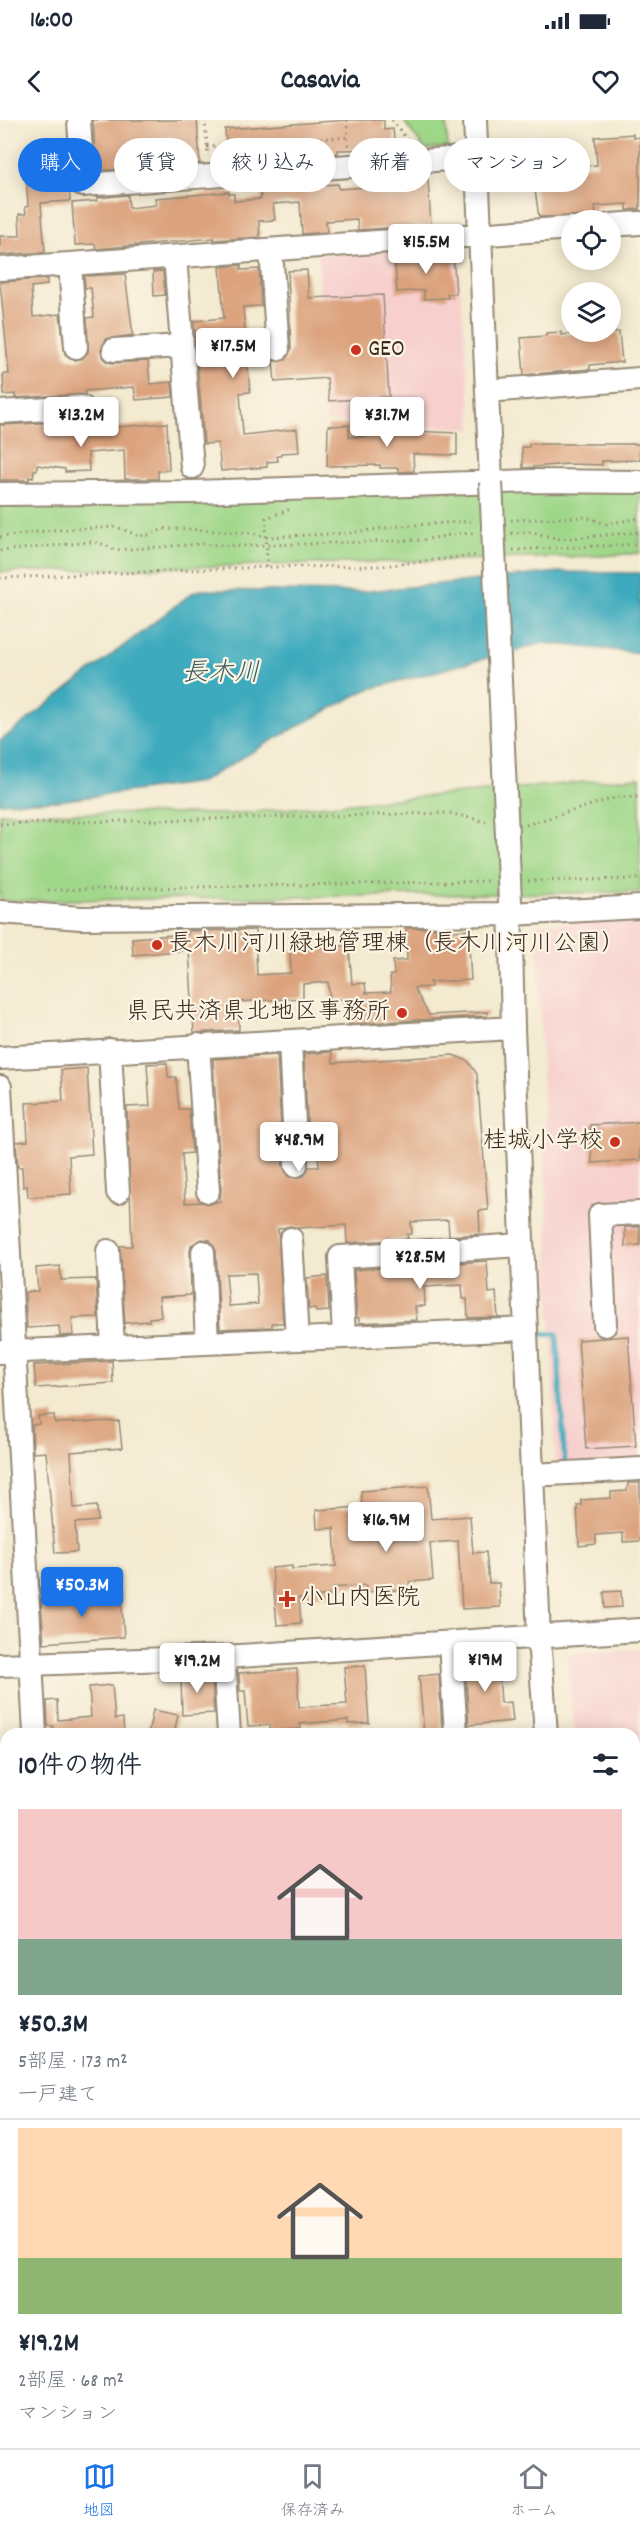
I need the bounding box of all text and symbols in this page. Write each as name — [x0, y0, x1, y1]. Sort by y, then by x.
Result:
text: 16:00 — [30, 6, 73, 37]
text: Casavia — [281, 62, 359, 101]
icon: back — [18, 65, 51, 98]
icon: heart — [589, 65, 622, 98]
chip: 購入 — [18, 138, 102, 192]
chip: 賃貸 — [114, 138, 198, 192]
chip: 絞り込み — [210, 138, 336, 192]
chip: 新着 — [348, 138, 432, 192]
chip: マンション — [444, 138, 590, 192]
map controls — [561, 210, 621, 342]
button: locate — [561, 210, 621, 270]
pin: ¥15.5M — [377, 224, 475, 275]
text: ¥15.5M — [402, 229, 450, 257]
button: layers — [561, 282, 621, 342]
pin: ¥17.5M — [184, 328, 282, 379]
text: ¥17.5M — [210, 333, 256, 361]
place label: GEO — [368, 333, 405, 367]
marker: GEO — [349, 343, 363, 357]
pin: ¥13.2M — [32, 397, 130, 448]
pin: ¥31.7M — [338, 397, 436, 448]
text: ¥13.2M — [58, 402, 104, 430]
text: ¥31.7M — [364, 402, 410, 430]
water label: 長木川 — [182, 656, 260, 693]
place label: 長木川河川緑地管理棟（長木川河川公園） — [169, 928, 625, 962]
marker: 長木川河川緑地管理棟（長木川河川公園） — [150, 938, 164, 952]
place label: 県民共済県北地区事務所 — [126, 996, 390, 1030]
marker: 県民共済県北地区事務所 — [395, 1006, 409, 1020]
pin: ¥48.9M — [250, 1122, 348, 1173]
place label: 桂城小学校 — [483, 1125, 603, 1159]
text: ¥48.9M — [274, 1127, 324, 1155]
marker: 桂城小学校 — [608, 1135, 622, 1149]
pin: ¥28.5M — [371, 1239, 469, 1290]
text: ¥28.5M — [395, 1244, 445, 1272]
pin: ¥16.9M — [337, 1502, 435, 1553]
text: ¥16.9M — [362, 1507, 410, 1535]
pin: ¥50.3M — [33, 1567, 131, 1618]
text: ¥50.3M — [55, 1572, 109, 1600]
place label: 小山内医院 — [300, 1582, 420, 1616]
marker: 小山内医院 — [278, 1590, 296, 1608]
pin: ¥19M — [449, 1642, 521, 1693]
pin: ¥19.2M — [148, 1643, 246, 1694]
text: ¥19M — [468, 1647, 502, 1675]
text: ¥19.2M — [174, 1648, 221, 1676]
icon: filters — [589, 1748, 622, 1781]
text: 10件の物件 — [18, 1749, 142, 1786]
icon: home — [266, 1848, 374, 1956]
text: ¥50.3M — [18, 2007, 88, 2044]
text: 5部屋 · 173 m² — [18, 2049, 128, 2077]
text: 一戸建て — [18, 2082, 98, 2110]
icon: home — [266, 2167, 374, 2275]
text: ¥19.2M — [18, 2326, 79, 2363]
text: 2部屋 · 68 m² — [18, 2368, 124, 2396]
text: マンション — [18, 2401, 117, 2429]
tab: 地図 — [83, 2460, 116, 2523]
tab: 保存済み — [281, 2460, 345, 2523]
tab: ホーム — [510, 2460, 557, 2523]

